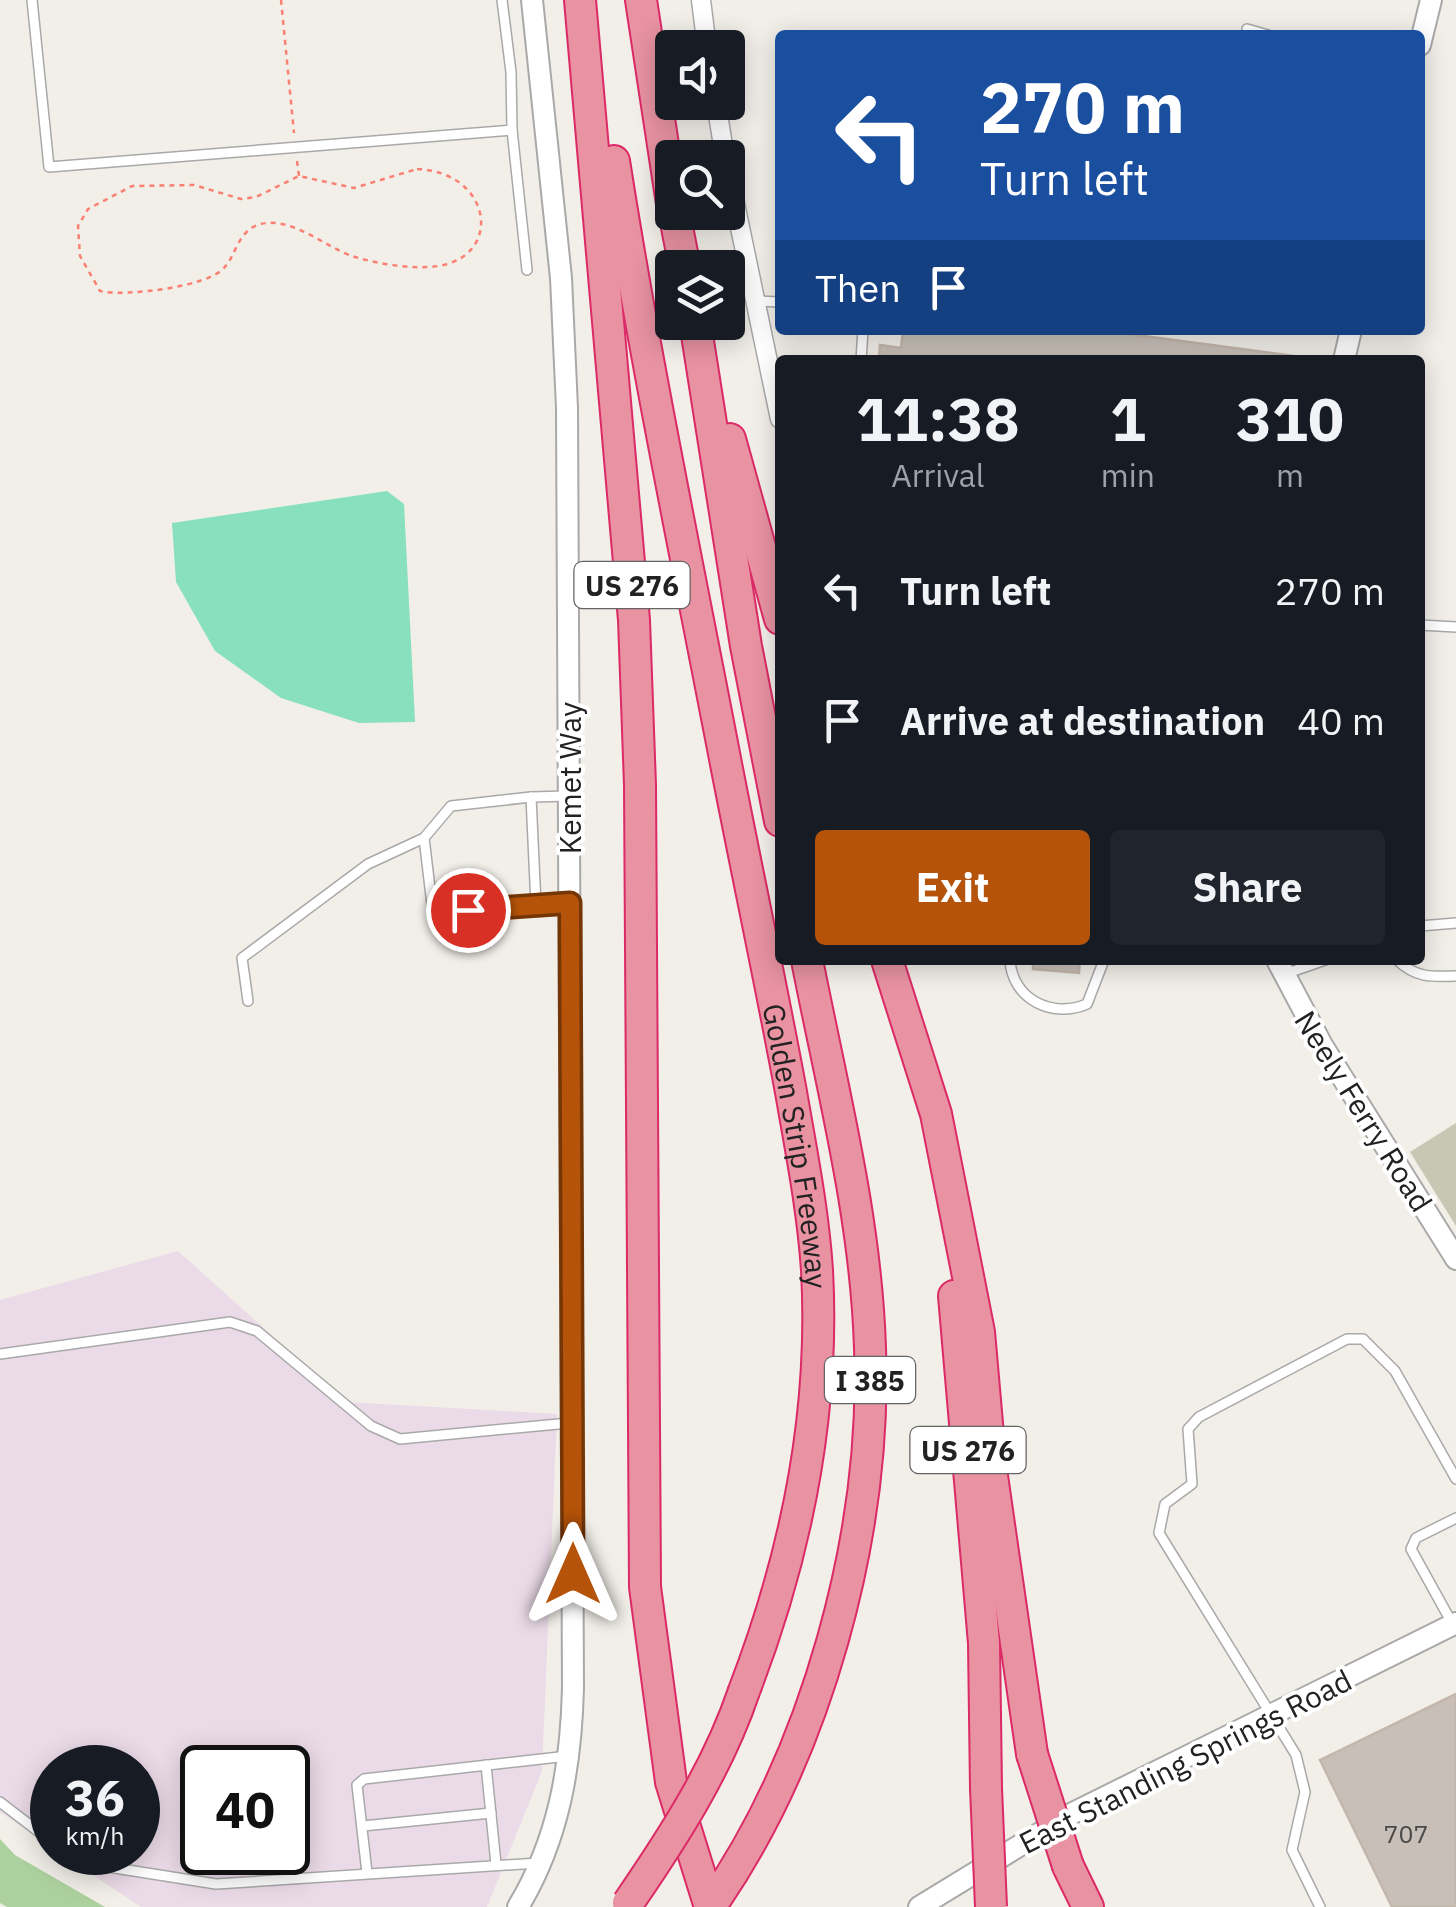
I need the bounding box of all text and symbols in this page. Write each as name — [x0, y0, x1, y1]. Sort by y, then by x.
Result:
map controls — [655, 30, 745, 340]
button: sound — [655, 30, 745, 120]
text: 270 m — [980, 61, 1185, 152]
icon: left — [815, 70, 945, 200]
button: search — [655, 140, 745, 230]
text: Turn left — [980, 149, 1149, 207]
button: layers — [655, 250, 745, 340]
icon: arrive — [921, 260, 976, 315]
text: Then — [815, 263, 901, 312]
text: 11:38 — [856, 379, 1020, 458]
text: 1 — [1110, 379, 1146, 458]
text: 310 — [1236, 379, 1344, 458]
text: Arrival — [891, 454, 985, 496]
text: min — [1101, 454, 1155, 496]
text: m — [1276, 454, 1304, 496]
road number: US 276 — [574, 562, 690, 608]
icon: left — [815, 563, 870, 618]
text: Turn left — [900, 566, 1051, 615]
text: 270 m — [1274, 566, 1385, 615]
icon: arrive — [815, 693, 870, 748]
text: Arrive at destination — [900, 696, 1265, 745]
text: 40 m — [1297, 696, 1385, 745]
street label: Kemet Way — [550, 702, 589, 854]
button: Exit — [815, 830, 1090, 945]
button: Share — [1110, 830, 1385, 945]
pin — [426, 868, 511, 953]
icon: arrive — [441, 883, 496, 938]
street label: Golden Strip Freeway — [755, 1000, 837, 1289]
street label: Neely Ferry Road — [1287, 1003, 1441, 1219]
road number: I 385 — [825, 1357, 915, 1403]
road number: US 276 — [910, 1427, 1026, 1473]
position arrow — [521, 1522, 625, 1626]
street label: East Standing Springs Road — [1012, 1660, 1358, 1862]
speed limit sign: 40 — [180, 1745, 310, 1875]
text: 36 — [65, 1765, 125, 1830]
house number: 707 — [1383, 1817, 1429, 1850]
text: km/h — [66, 1819, 124, 1852]

